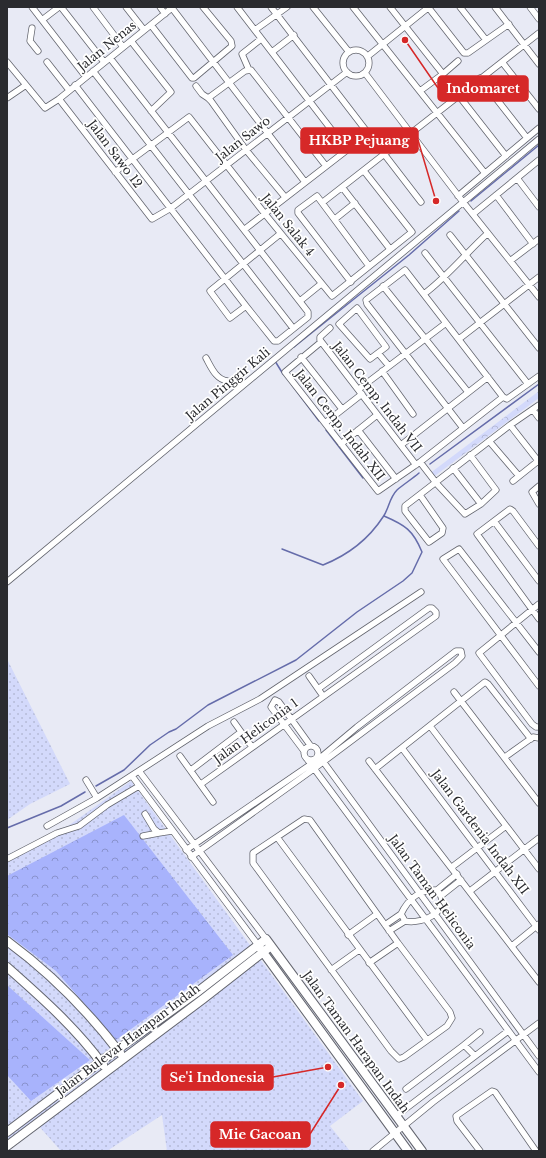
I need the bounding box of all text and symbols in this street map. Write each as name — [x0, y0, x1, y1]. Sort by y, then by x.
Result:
street label: Jalan Nenas — [73, 17, 139, 75]
callout: Indomaret — [438, 76, 528, 101]
text: Indomaret — [446, 80, 520, 97]
street label: Jalan Sawo — [211, 113, 273, 166]
street label: Jalan Sawo 12 — [84, 115, 146, 191]
callout: HKBP Pejuang — [301, 128, 418, 153]
text: HKBP Pejuang — [309, 132, 410, 149]
street label: Jalan Salak 4 — [257, 189, 318, 259]
street label: Jalan Cemp. Indah VII — [328, 337, 425, 455]
street label: Jalan Pinggir Kali — [181, 344, 273, 424]
street label: Jalan Cemp. Indah XII — [291, 365, 388, 483]
street label: Jalan Heliconia 1 — [209, 695, 301, 767]
street label: Jalan Gardenia Indah XII — [427, 765, 532, 897]
street label: Jalan Taman Heliconia — [385, 830, 479, 952]
street label: Jalan Taman Harapan Indah — [299, 966, 413, 1116]
street label: Jalan Bulevar Harapan Indah — [51, 980, 203, 1100]
callout: Se'i Indonesia — [162, 1065, 273, 1090]
text: Se'i Indonesia — [170, 1069, 265, 1086]
callout: Mie Gacoan — [211, 1122, 310, 1147]
text: Mie Gacoan — [219, 1126, 302, 1143]

